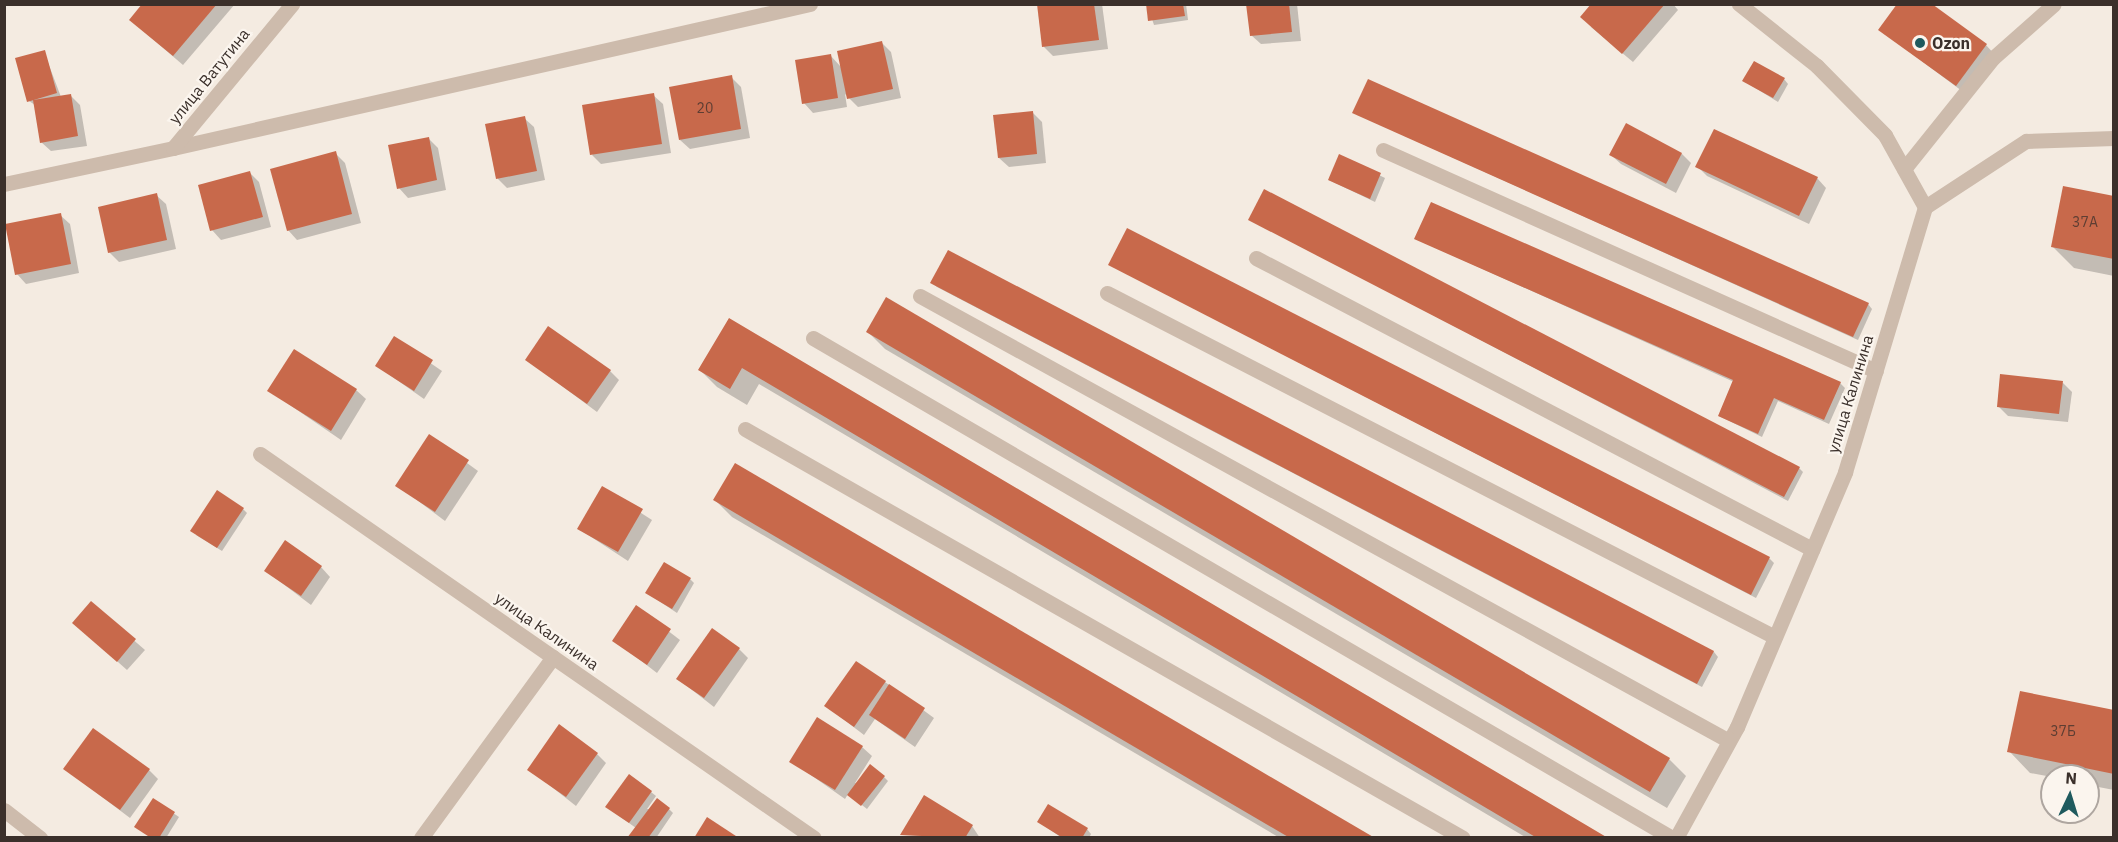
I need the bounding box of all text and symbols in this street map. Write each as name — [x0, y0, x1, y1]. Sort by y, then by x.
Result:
street label: улица Ватутина — [165, 24, 253, 128]
place label: Ozon — [1932, 33, 1970, 53]
marker: Ozon — [1913, 36, 1927, 50]
house number: 20 — [697, 100, 713, 116]
house number: 37А — [2072, 214, 2098, 230]
street label: улица Калинина — [1823, 333, 1877, 455]
street label: улица Калинина — [491, 588, 603, 674]
house number: 37Б — [2050, 723, 2076, 739]
north arrow — [2040, 764, 2100, 824]
text: N — [2065, 768, 2078, 788]

